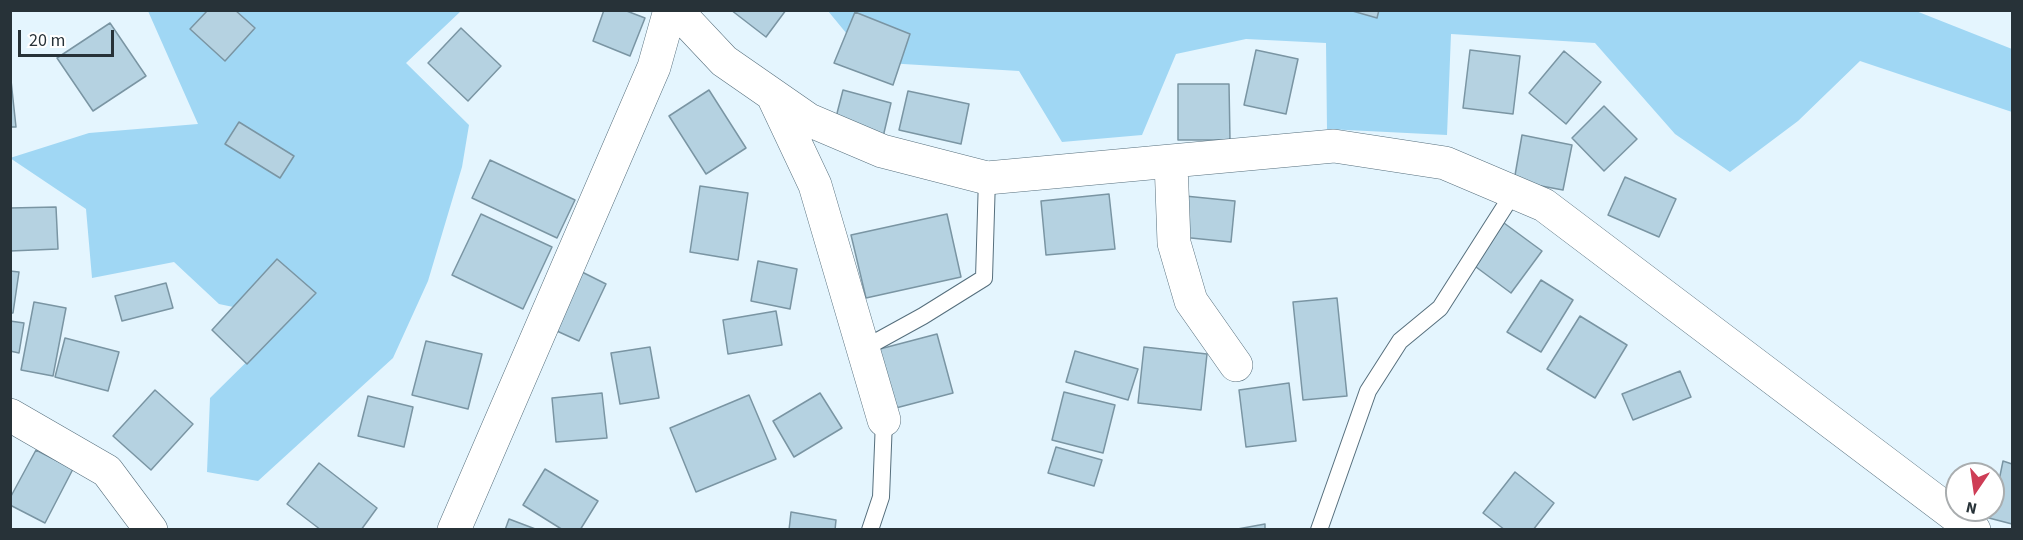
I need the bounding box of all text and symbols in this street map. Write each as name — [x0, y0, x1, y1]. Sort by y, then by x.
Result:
scale bar — [21, 18, 117, 56]
text: 20 m — [29, 28, 65, 53]
north arrow — [1945, 462, 2005, 522]
text: N — [1964, 496, 1979, 520]

